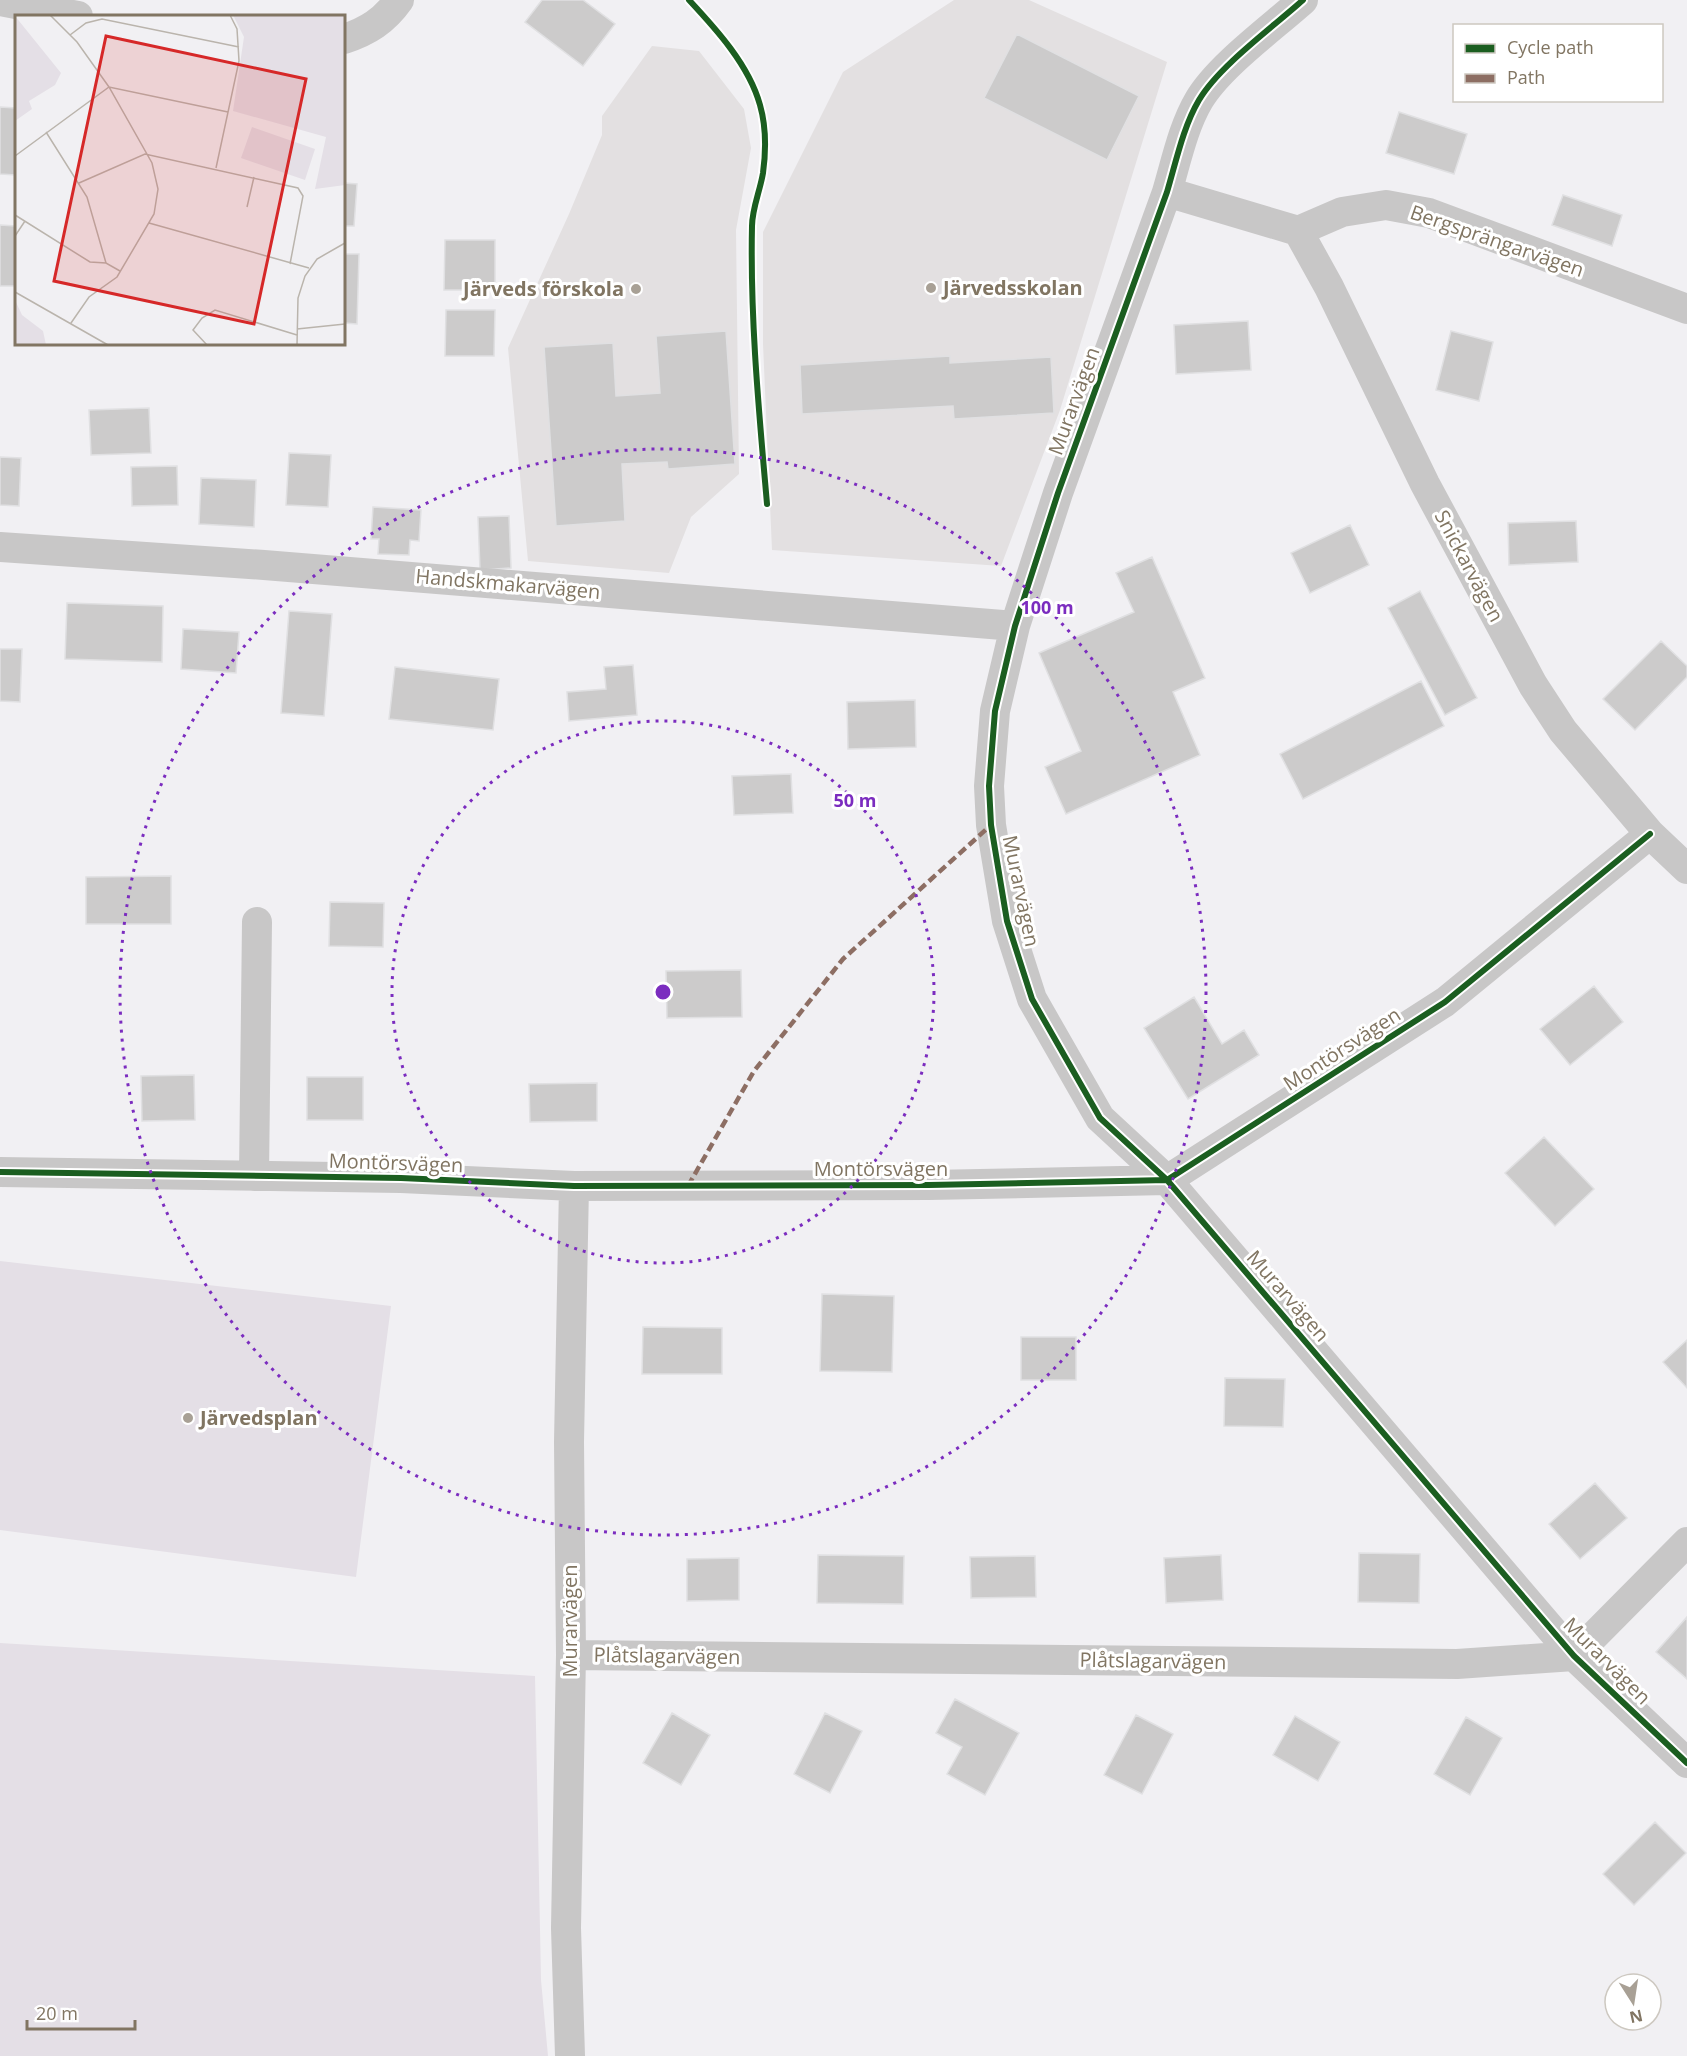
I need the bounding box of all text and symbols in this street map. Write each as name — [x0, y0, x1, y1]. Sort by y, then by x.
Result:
inset map — [15, 15, 345, 345]
legend — [1453, 24, 1663, 102]
text: Cycle path — [1507, 35, 1594, 59]
text: Path — [1507, 65, 1545, 89]
street label: Bergsprängarvägen — [1407, 198, 1588, 283]
place label: Järvedsskolan — [941, 274, 1083, 301]
place label: Järveds förskola — [461, 275, 624, 302]
marker: Järvedsskolan — [924, 281, 938, 295]
marker: Järveds förskola — [629, 282, 643, 296]
street label: Murarvägen — [1041, 343, 1106, 459]
street label: Snickarvägen — [1429, 505, 1510, 626]
street label: Handskmakarvägen — [415, 562, 602, 605]
text: 100 m — [1020, 595, 1074, 619]
text: 50 m — [834, 788, 876, 812]
street label: Murarvägen — [997, 833, 1046, 949]
centre of rings — [653, 982, 673, 1002]
street label: Montörsvägen — [1278, 1001, 1406, 1097]
street label: Montörsvägen — [328, 1147, 464, 1178]
street label: Montörsvägen — [814, 1155, 948, 1182]
street label: Murarvägen — [1241, 1244, 1336, 1347]
place label: Järvedsplan — [198, 1404, 318, 1431]
marker: Järvedsplan — [181, 1411, 195, 1425]
street label: Murarvägen — [556, 1564, 583, 1678]
street label: Murarvägen — [1558, 1611, 1657, 1710]
street label: Plåtslagarvägen — [593, 1641, 741, 1670]
street label: Plåtslagarvägen — [1079, 1646, 1227, 1675]
north arrow — [1603, 1972, 1663, 2032]
scale bar — [27, 1993, 135, 2031]
text: 20 m — [36, 2001, 78, 2025]
text: N — [1627, 2005, 1645, 2029]

